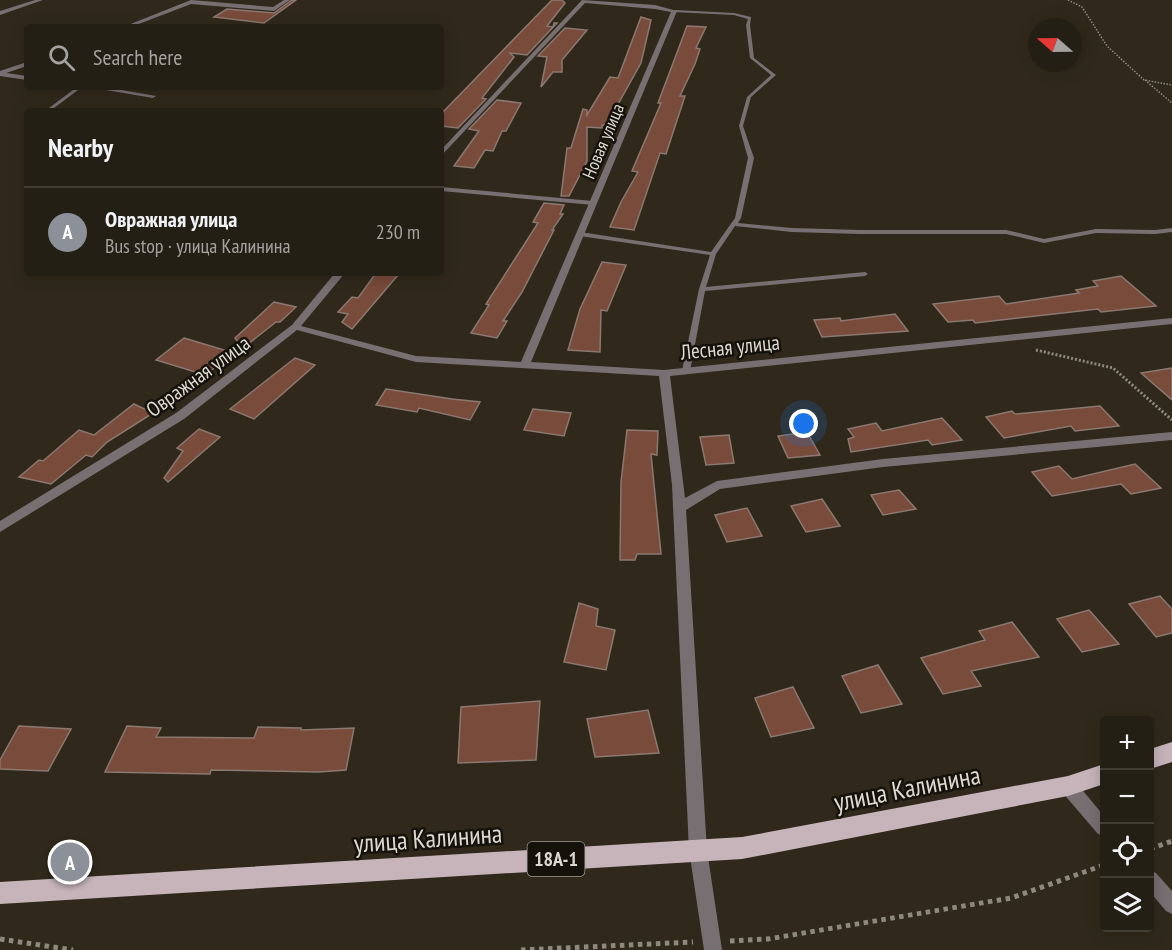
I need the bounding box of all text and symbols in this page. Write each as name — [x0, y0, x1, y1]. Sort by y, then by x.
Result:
north arrow — [1028, 18, 1082, 72]
search box — [24, 24, 444, 90]
icon: search — [45, 41, 78, 74]
text: Search here — [93, 43, 182, 71]
street label: Новая улица — [577, 100, 629, 182]
text: Nearby — [48, 131, 113, 164]
text: Овражная улица — [105, 205, 237, 233]
text: A — [62, 219, 73, 245]
text: 230 m — [376, 219, 420, 245]
text: Bus stop · улица Калинина — [105, 233, 290, 259]
street label: Лесная улица — [678, 328, 781, 366]
street label: Овражная улица — [141, 329, 255, 423]
your location — [789, 409, 818, 438]
map controls — [1100, 716, 1154, 932]
button: + — [1100, 716, 1154, 770]
street label: улица Калинина — [831, 758, 983, 818]
button: − — [1100, 770, 1154, 824]
street label: улица Калинина — [353, 816, 503, 860]
button: locate — [1100, 824, 1154, 878]
pin: A — [50, 840, 90, 884]
road number: 18А-1 — [528, 842, 584, 876]
button: layers — [1100, 878, 1154, 932]

